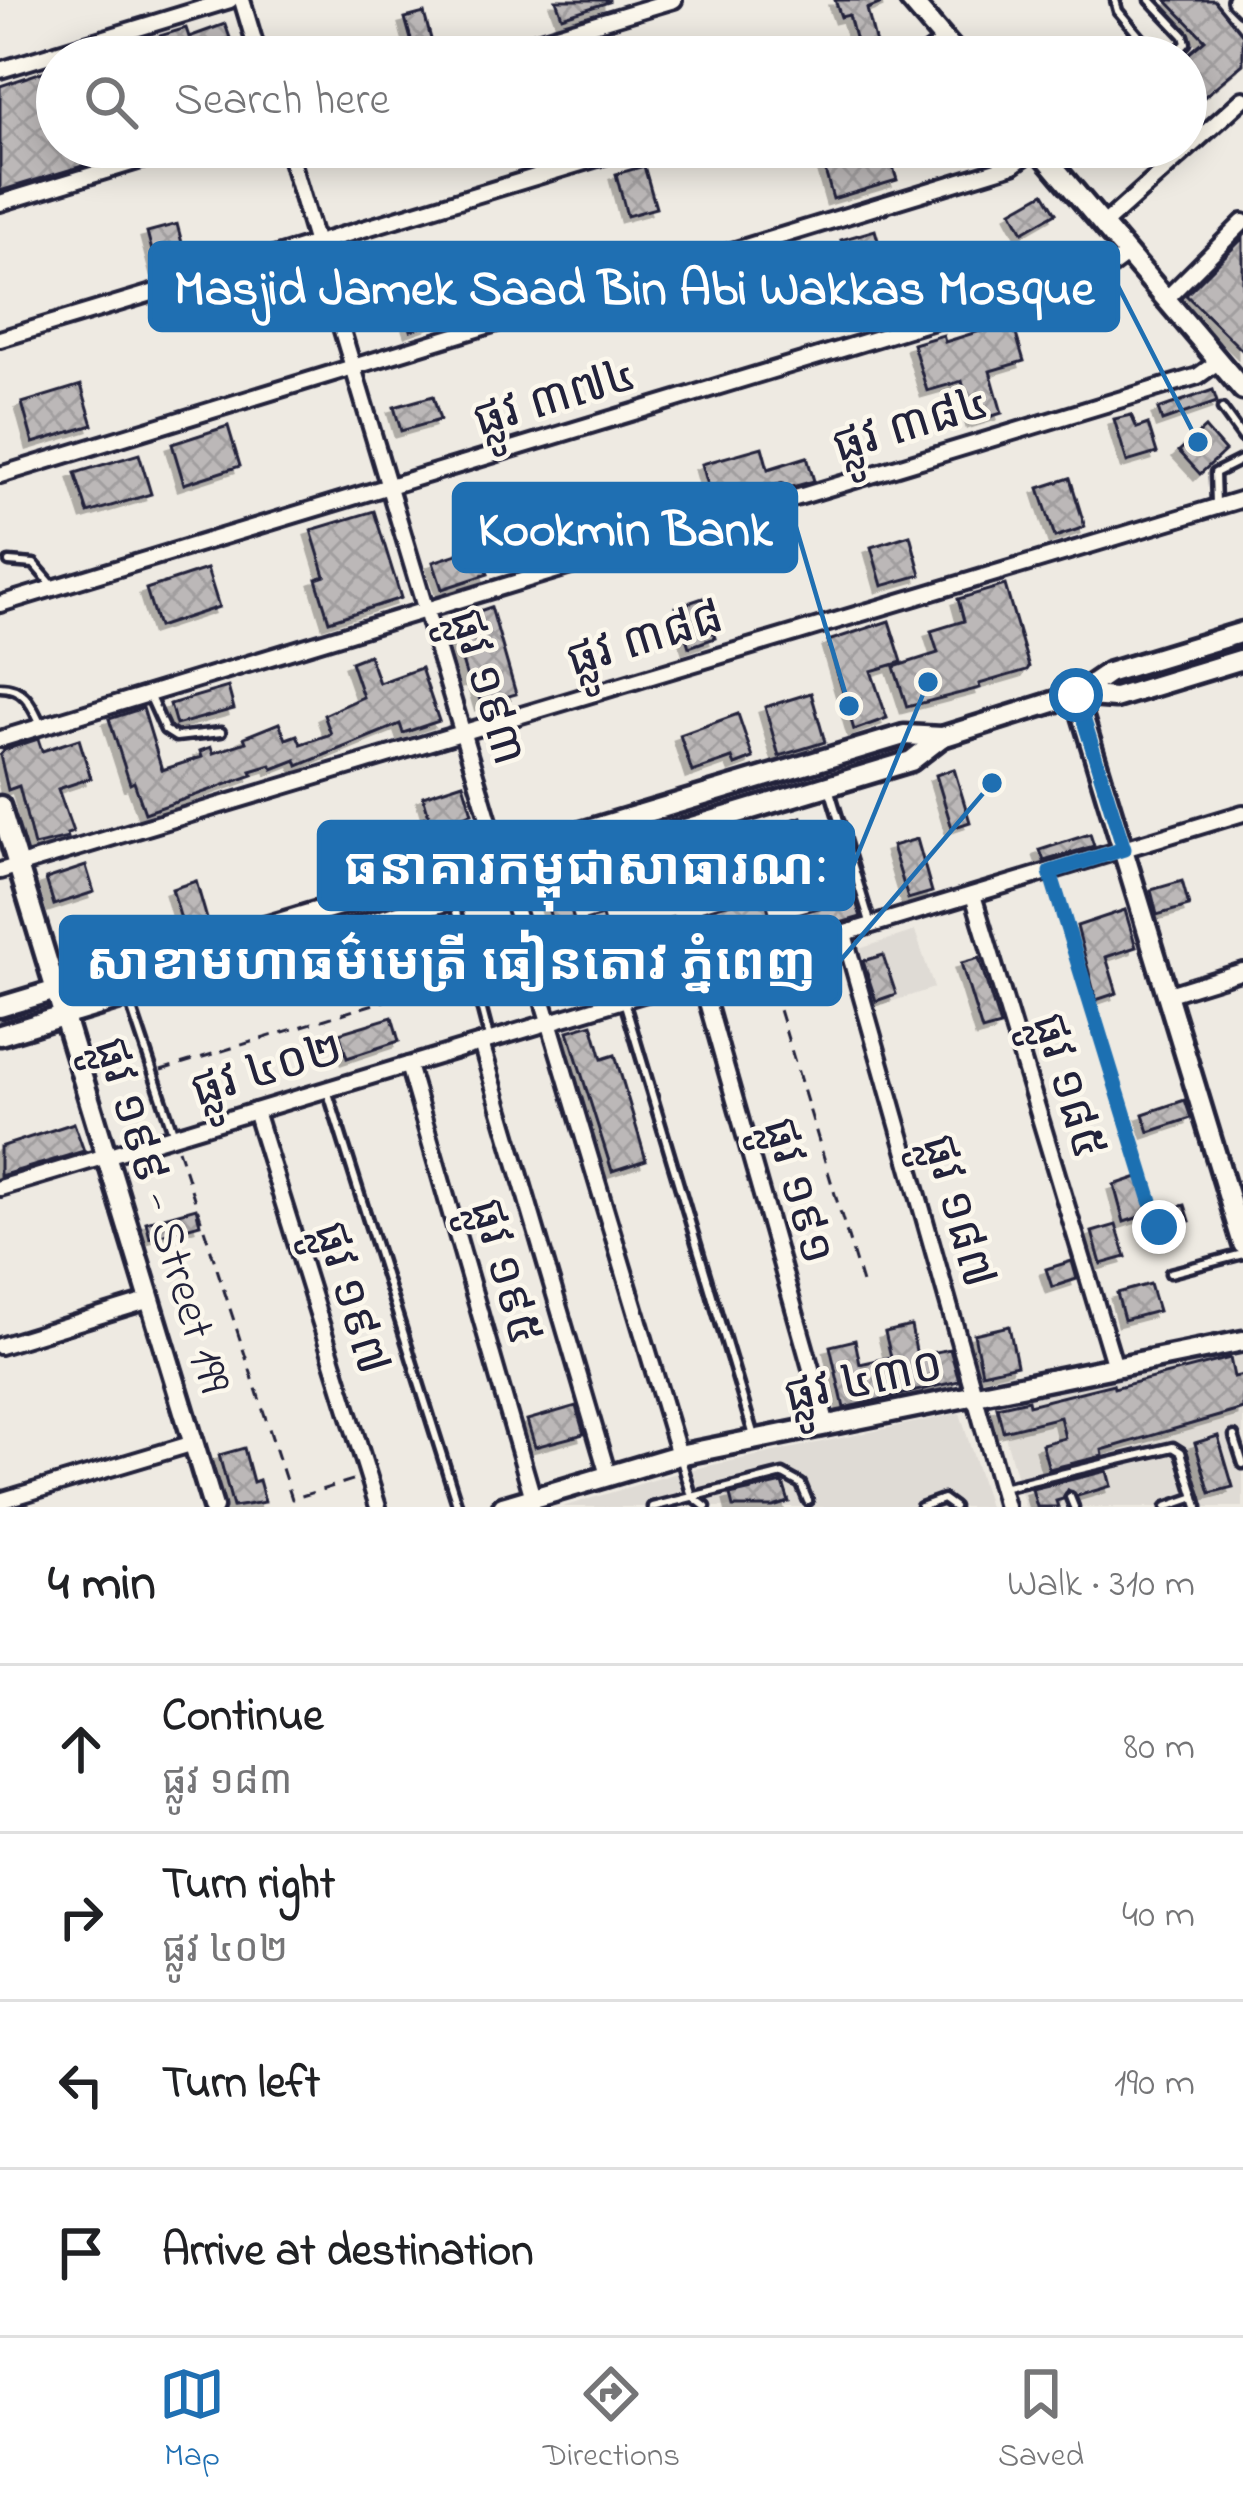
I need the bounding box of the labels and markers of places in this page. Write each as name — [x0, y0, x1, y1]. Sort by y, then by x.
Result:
callout: Masjid Jamek Saad Bin Abi Wakkas Mosque — [150, 243, 1118, 330]
callout: Kookmin Bank — [454, 484, 796, 571]
callout: ធនាគារកម្ពុជាសាធារណៈ — [319, 822, 853, 909]
callout: សាខាមហាធម៌មេត្រី ធៀនតោវ ភ្នំពេញ — [61, 917, 840, 1004]

